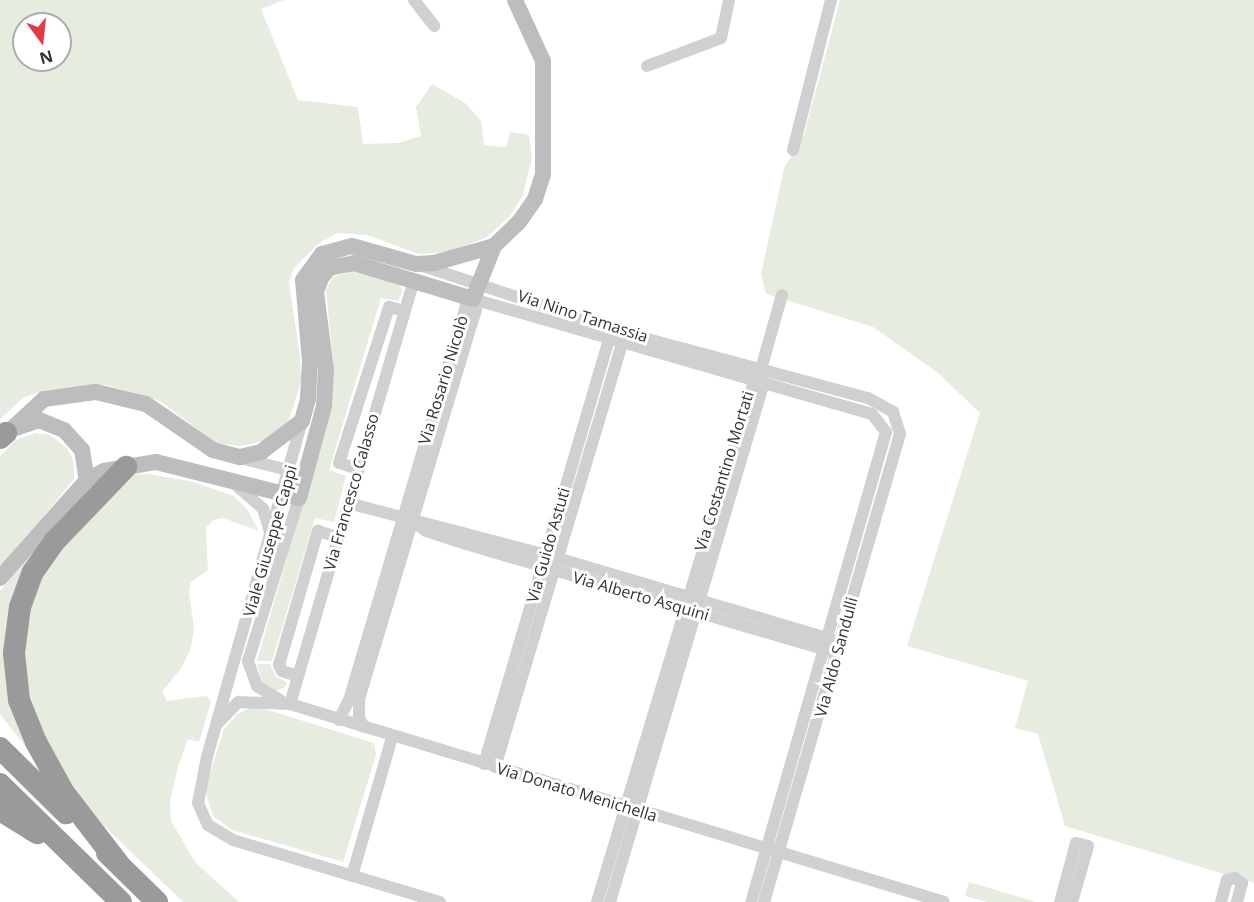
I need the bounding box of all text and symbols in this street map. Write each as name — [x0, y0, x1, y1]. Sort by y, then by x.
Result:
north arrow — [12, 12, 72, 72]
text: N — [37, 45, 55, 70]
street label: Via Nino Tamassia — [515, 286, 651, 346]
street label: Via Rosario Nicolò — [414, 313, 472, 447]
street label: Via Costantino Mortati — [690, 389, 758, 553]
street label: Via Francesco Calasso — [319, 411, 383, 573]
street label: Viale Giuseppe Cappi — [239, 463, 301, 619]
street label: Via Guido Astuti — [522, 485, 574, 605]
street label: Via Alberto Asquini — [571, 567, 711, 625]
street label: Via Aldo Sandulli — [811, 595, 861, 719]
street label: Via Donato Menichella — [494, 758, 660, 826]

